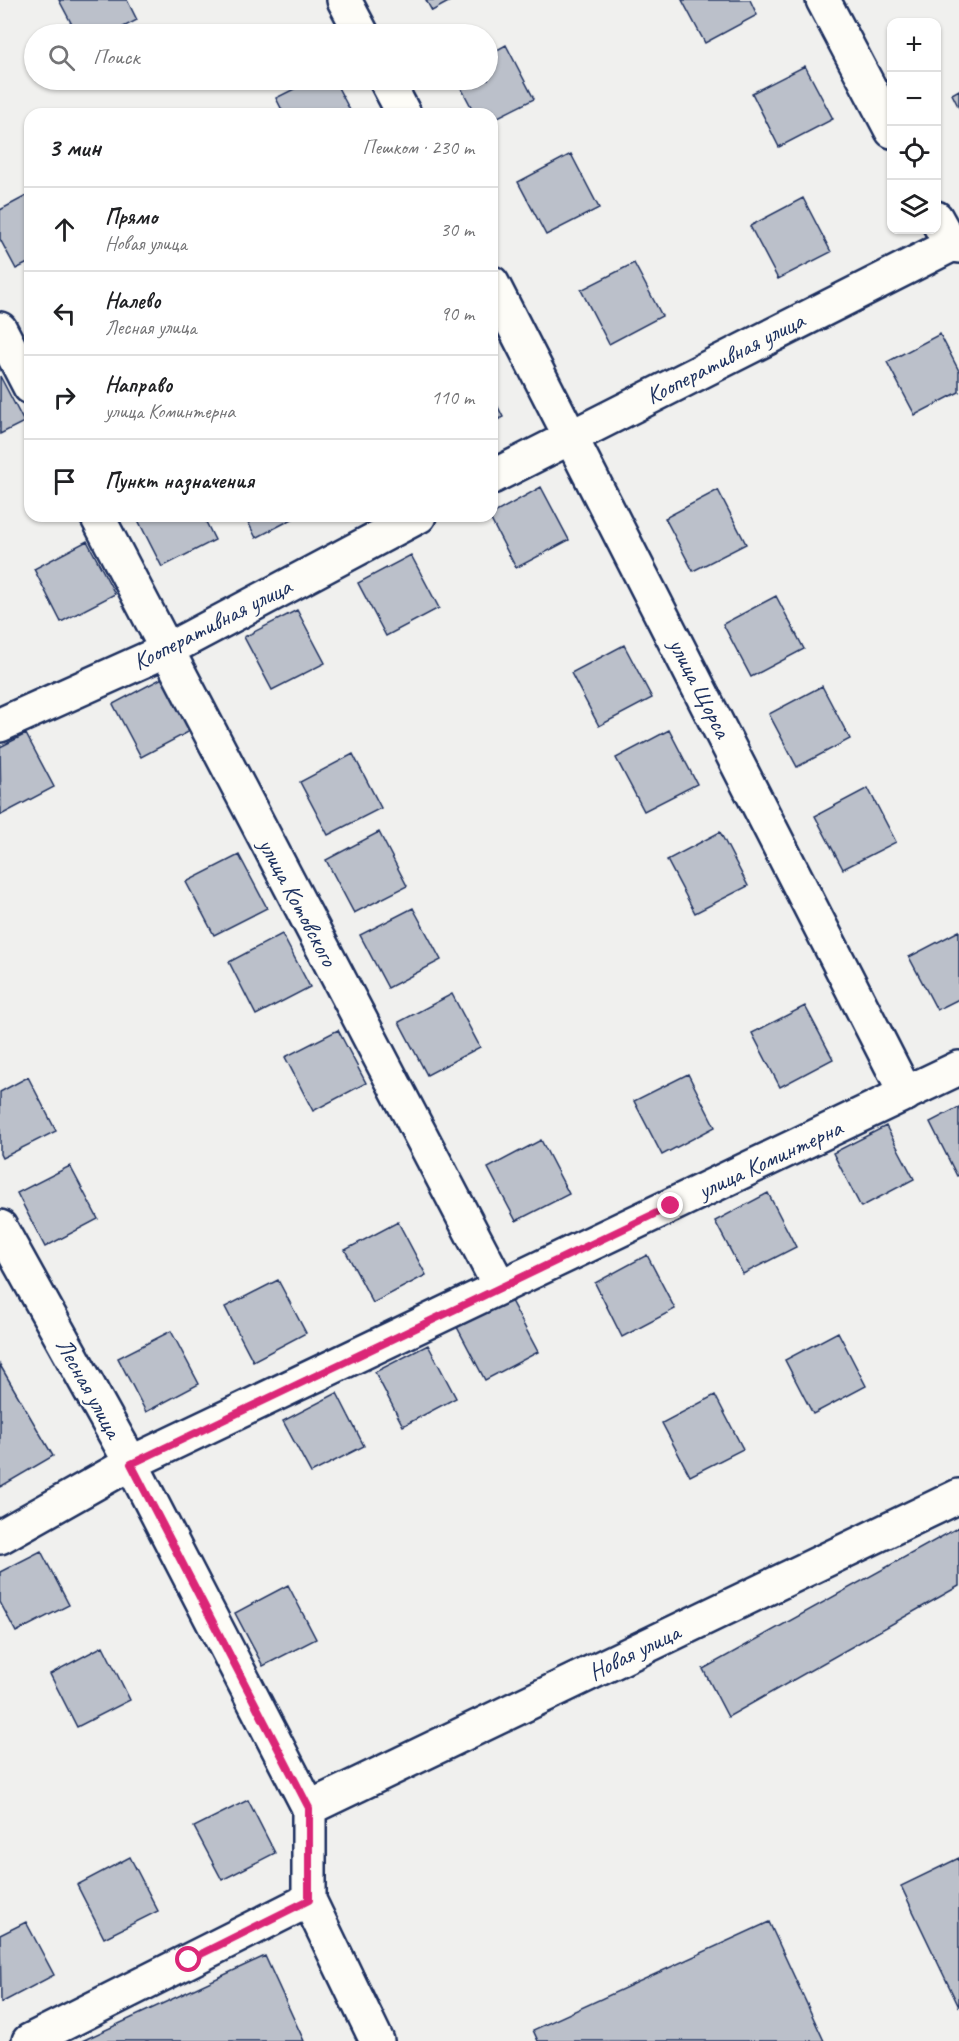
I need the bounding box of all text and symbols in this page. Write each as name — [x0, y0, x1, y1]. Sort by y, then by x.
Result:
map controls — [887, 18, 941, 234]
button: + — [887, 18, 941, 72]
search box — [24, 24, 498, 90]
icon: search — [45, 41, 78, 74]
text: Поиск — [93, 43, 139, 71]
button: − — [887, 72, 941, 126]
button: locate — [887, 126, 941, 180]
text: 3 мин — [48, 131, 101, 164]
text: Пешком · 230 m — [362, 135, 474, 160]
button: layers — [887, 180, 941, 234]
text: Прямо — [105, 203, 157, 231]
icon: ahead — [48, 213, 81, 246]
text: 30 m — [440, 217, 474, 242]
text: Новая улица — [105, 231, 187, 256]
text: Налево — [105, 287, 161, 315]
icon: left — [48, 297, 81, 330]
text: 90 m — [440, 301, 474, 326]
street label: Кооперативная улица — [641, 304, 811, 411]
text: Лесная улица — [105, 315, 196, 340]
text: Направо — [105, 371, 172, 399]
icon: right — [48, 381, 81, 414]
text: 110 m — [431, 385, 474, 410]
text: улица Коминтерна — [105, 399, 235, 424]
icon: arrive — [48, 465, 81, 498]
text: Пункт назначения — [105, 467, 254, 495]
street label: Кооперативная улица — [128, 570, 298, 677]
street label: улица Щорса — [661, 631, 738, 744]
street label: улица Котовского — [251, 831, 345, 972]
street label: улица Коминтерна — [691, 1112, 848, 1206]
route end — [657, 1192, 683, 1218]
street label: Лесная улица — [49, 1333, 130, 1445]
street label: Новая улица — [583, 1616, 687, 1687]
route start — [175, 1946, 201, 1972]

